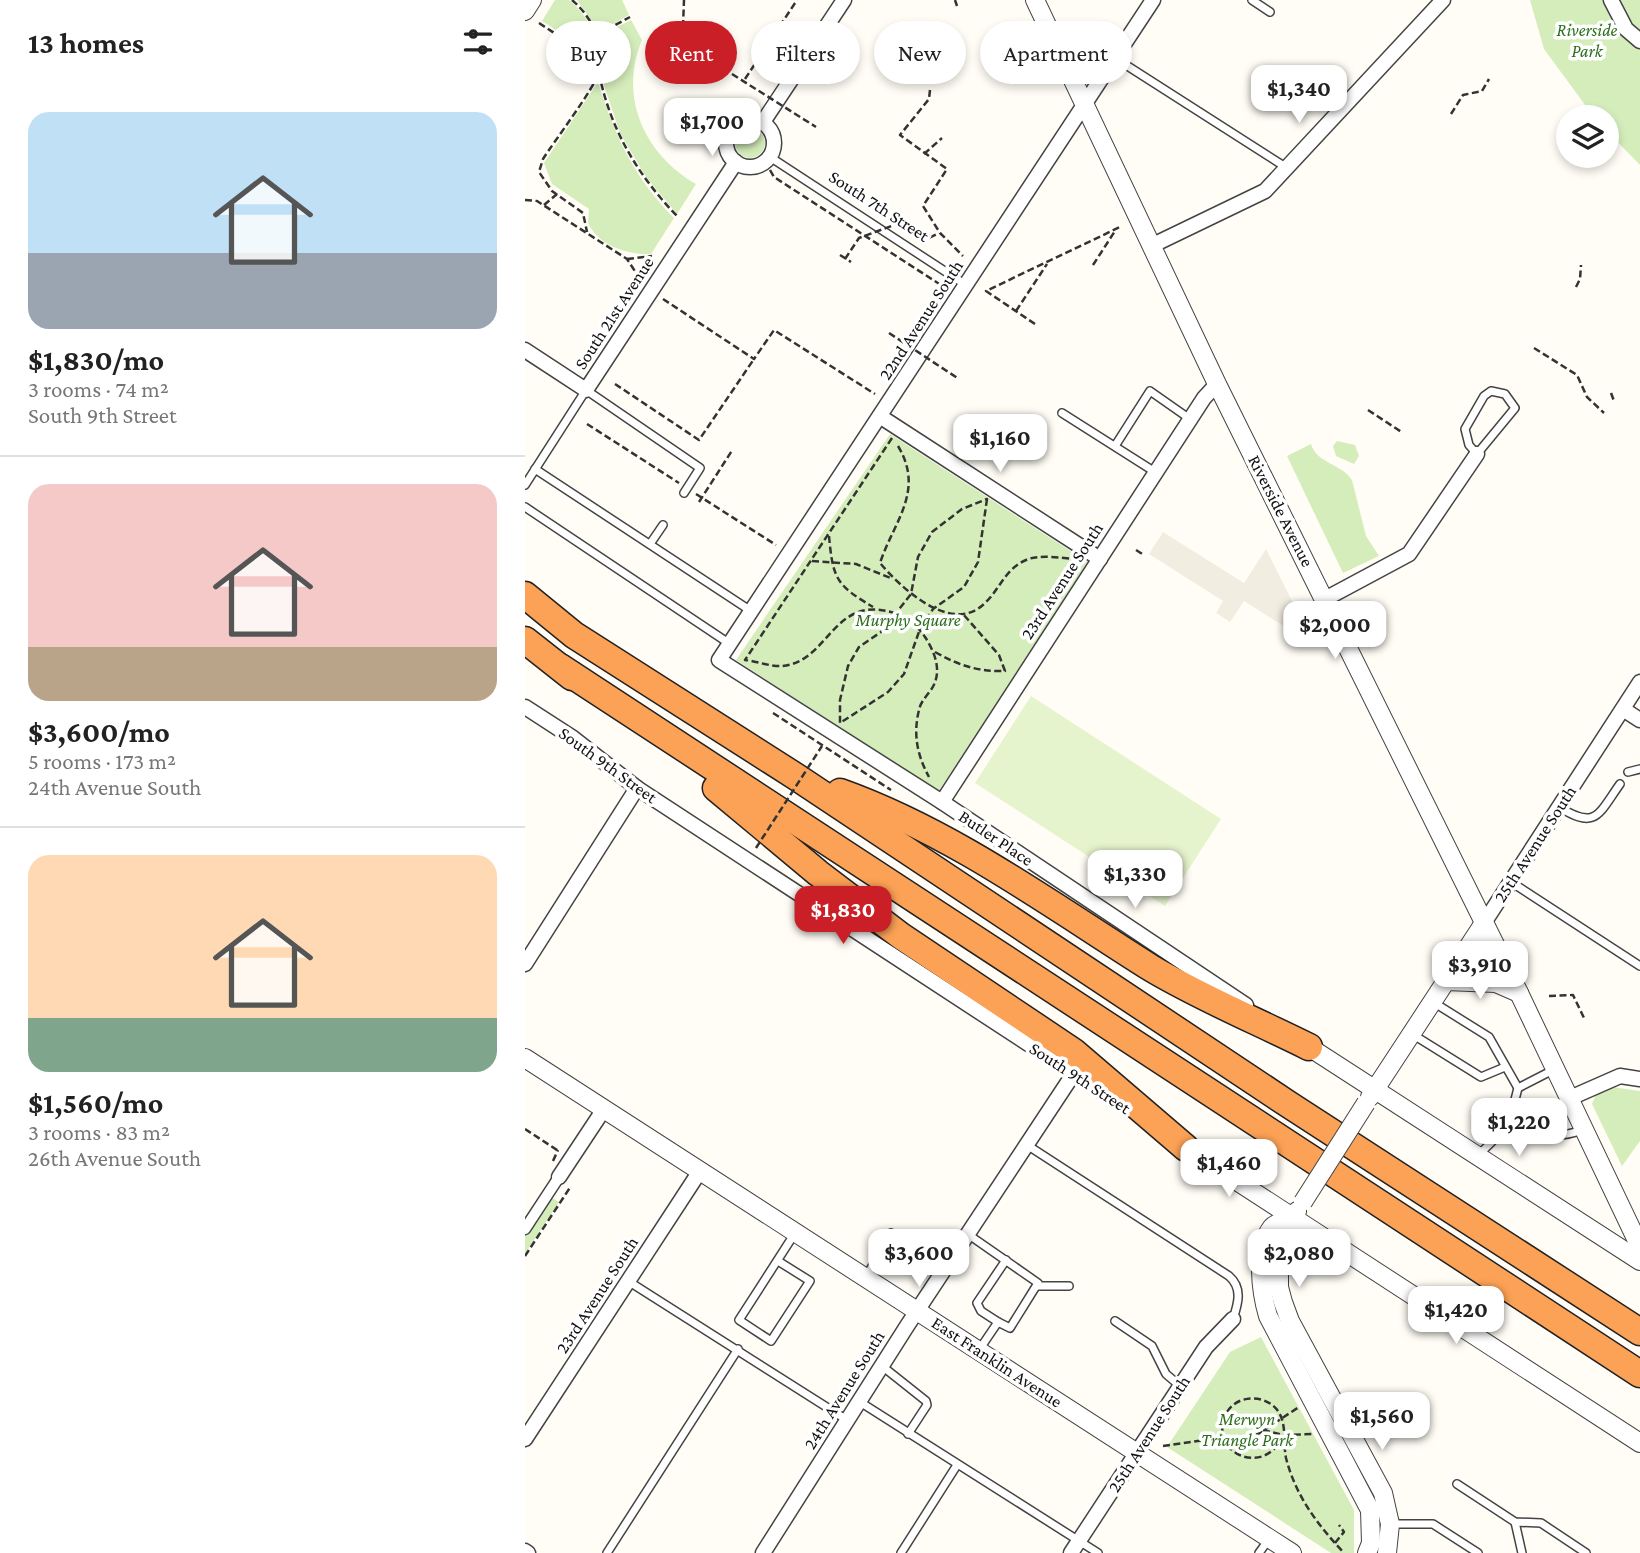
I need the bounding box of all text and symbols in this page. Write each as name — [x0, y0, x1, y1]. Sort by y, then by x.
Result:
park label: Riverside Park — [1557, 20, 1618, 61]
chip: Buy — [546, 21, 631, 84]
chip: Rent — [645, 21, 737, 84]
chip: Filters — [751, 21, 860, 84]
chip: New — [874, 21, 966, 84]
chip: Apartment — [980, 21, 1132, 84]
icon: filters — [459, 23, 497, 61]
text: 13 homes — [28, 26, 144, 59]
pin: $1,340 — [1242, 66, 1356, 125]
text: $1,340 — [1267, 75, 1331, 101]
pin: $1,700 — [655, 99, 769, 158]
map controls — [1556, 105, 1619, 168]
button: layers — [1556, 105, 1619, 168]
text: $1,700 — [680, 108, 744, 134]
icon: home — [200, 157, 326, 283]
street label: South 7th Street — [825, 166, 934, 246]
street label: South 21st Avenue — [570, 253, 658, 373]
street label: 22nd Avenue South — [875, 256, 967, 384]
text: $1,830/mo — [28, 343, 164, 376]
text: 3 rooms · 74 m² — [28, 376, 169, 402]
text: South 9th Street — [28, 402, 177, 428]
pin: $1,160 — [943, 414, 1057, 474]
text: $1,160 — [969, 424, 1031, 450]
street label: Riverside Avenue — [1244, 452, 1318, 570]
street label: 23rd Avenue South — [1017, 519, 1107, 643]
icon: home — [200, 529, 326, 655]
pin: $2,000 — [1278, 602, 1392, 661]
park label: Murphy Square — [854, 610, 961, 630]
text: $2,000 — [1299, 611, 1371, 637]
text: $3,600/mo — [28, 715, 170, 748]
street label: South 9th Street — [555, 723, 662, 808]
text: 5 rooms · 173 m² — [28, 748, 176, 774]
text: 24th Avenue South — [28, 774, 201, 800]
street label: 25th Avenue South — [1490, 782, 1580, 906]
street label: Butler Place — [955, 806, 1037, 870]
pin: $1,330 — [1078, 850, 1192, 910]
text: $1,330 — [1104, 860, 1166, 886]
pin: $1,830 — [786, 886, 900, 946]
text: $1,830 — [811, 896, 875, 922]
icon: home — [200, 900, 326, 1026]
pin: $3,910 — [1423, 942, 1537, 1001]
text: $3,910 — [1448, 951, 1512, 977]
street label: South 9th Street — [1026, 1038, 1135, 1119]
text: $1,560/mo — [28, 1086, 163, 1119]
pin: $1,220 — [1462, 1098, 1576, 1158]
text: $1,220 — [1487, 1108, 1551, 1134]
text: 3 rooms · 83 m² — [28, 1119, 170, 1145]
pin: $1,460 — [1172, 1140, 1286, 1199]
text: 26th Avenue South — [28, 1145, 201, 1171]
text: $1,460 — [1196, 1149, 1262, 1175]
pin: $3,600 — [862, 1230, 976, 1289]
pin: $2,080 — [1242, 1230, 1356, 1289]
street label: 23rd Avenue South — [552, 1233, 642, 1357]
text: $3,600 — [884, 1239, 954, 1265]
text: $2,080 — [1264, 1239, 1334, 1265]
pin: $1,420 — [1399, 1286, 1513, 1346]
text: $1,420 — [1424, 1296, 1488, 1322]
street label: East Franklin Avenue — [928, 1312, 1066, 1412]
street label: 24th Avenue South — [800, 1327, 889, 1453]
street label: 25th Avenue South — [1104, 1372, 1194, 1496]
pin: $1,560 — [1325, 1392, 1439, 1452]
text: $1,560 — [1350, 1402, 1414, 1428]
park label: Merwyn Triangle Park — [1201, 1409, 1294, 1450]

